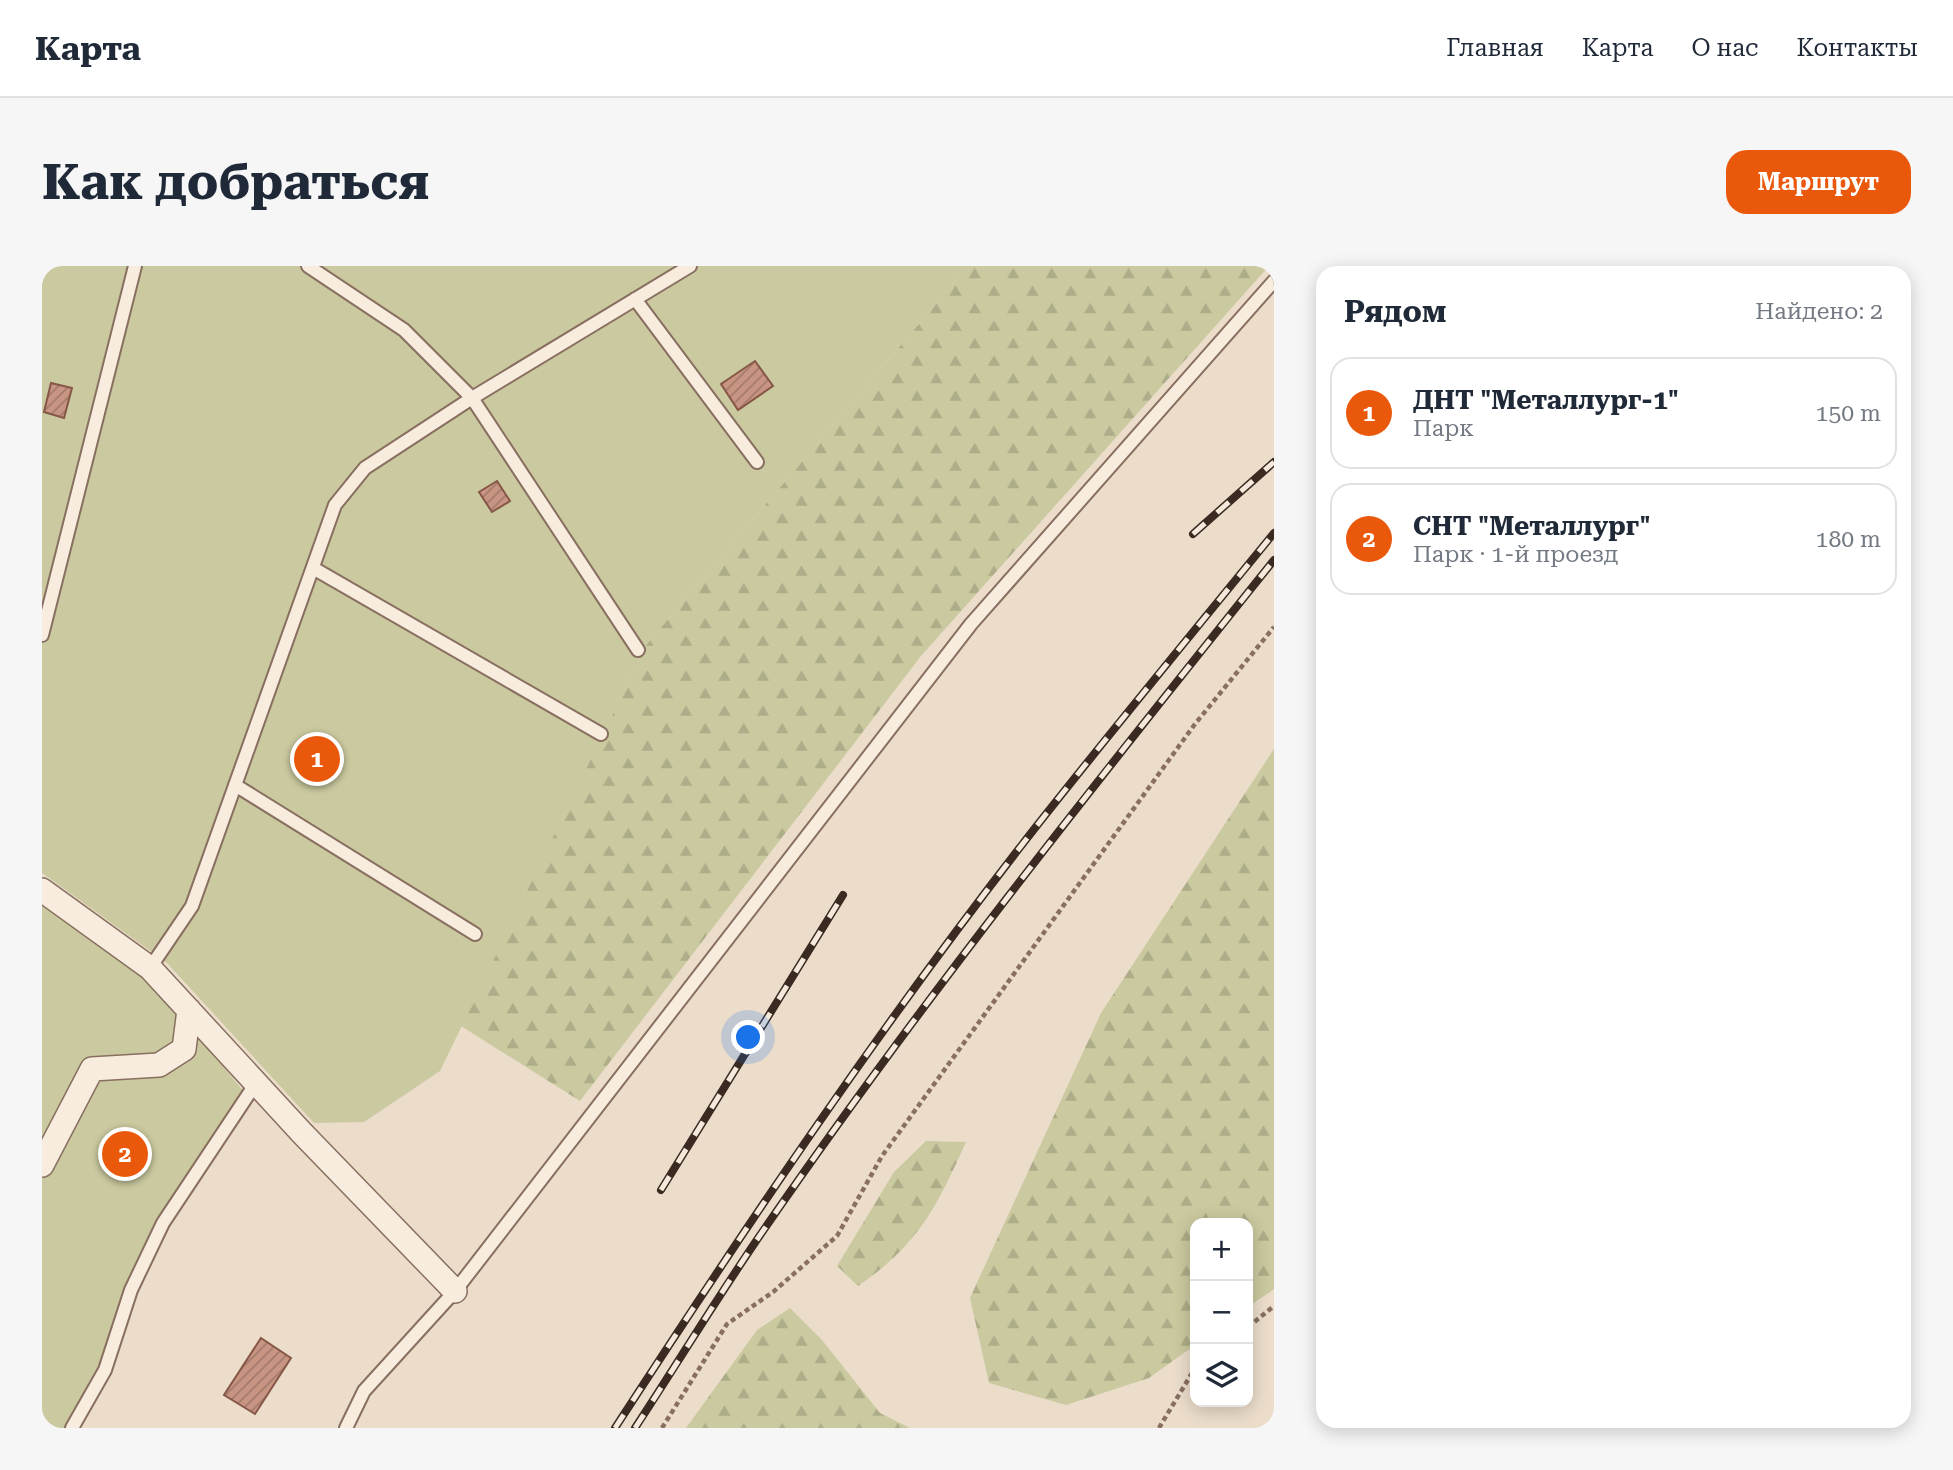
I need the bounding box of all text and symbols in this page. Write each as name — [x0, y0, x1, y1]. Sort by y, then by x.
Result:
text: Карта — [35, 29, 141, 68]
text: Главная — [1446, 34, 1544, 62]
text: Карта — [1582, 34, 1653, 62]
text: О нас — [1691, 34, 1758, 62]
text: Контакты — [1796, 34, 1918, 62]
button: Маршрут — [1726, 150, 1911, 214]
text: Как добраться — [42, 154, 429, 211]
text: Рядом — [1344, 294, 1446, 329]
text: Найдено: 2 — [1755, 298, 1883, 325]
text: ДНТ "Металлург-1" — [1413, 385, 1679, 415]
text: 1 — [1363, 400, 1375, 427]
text: 150 m — [1816, 400, 1881, 427]
text: Парк — [1413, 415, 1474, 442]
text: СНТ "Металлург" — [1413, 511, 1650, 541]
text: 2 — [1363, 526, 1375, 553]
text: 180 m — [1816, 526, 1881, 553]
text: Парк · 1-й проезд — [1413, 541, 1618, 568]
pin: 1 — [294, 733, 340, 785]
your location — [731, 1020, 765, 1054]
pin: 2 — [102, 1128, 148, 1180]
map controls — [1190, 1218, 1253, 1407]
button: + — [1190, 1218, 1253, 1281]
button: − — [1190, 1281, 1253, 1344]
button: layers — [1190, 1344, 1253, 1407]

